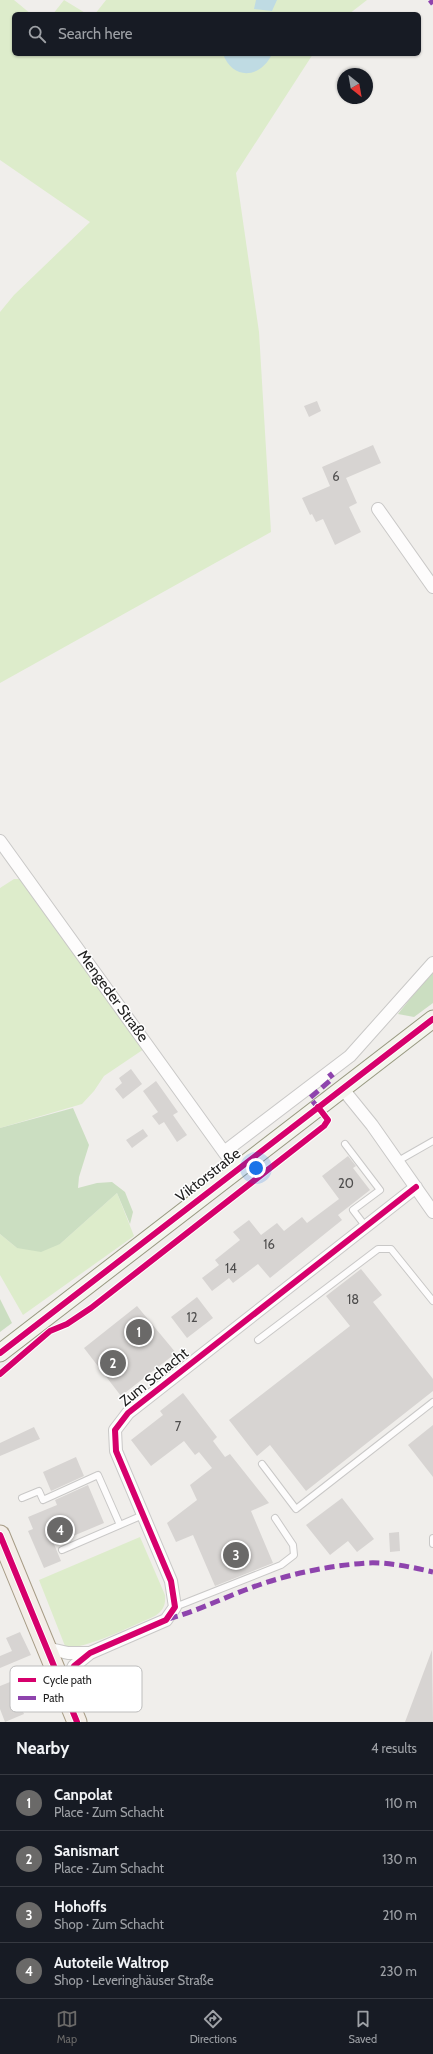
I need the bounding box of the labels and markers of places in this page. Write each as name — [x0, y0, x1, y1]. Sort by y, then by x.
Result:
pin: 1 — [126, 1317, 152, 1347]
pin: 2 — [100, 1348, 126, 1378]
pin: 4 — [47, 1515, 73, 1545]
pin: 3 — [223, 1540, 249, 1570]

